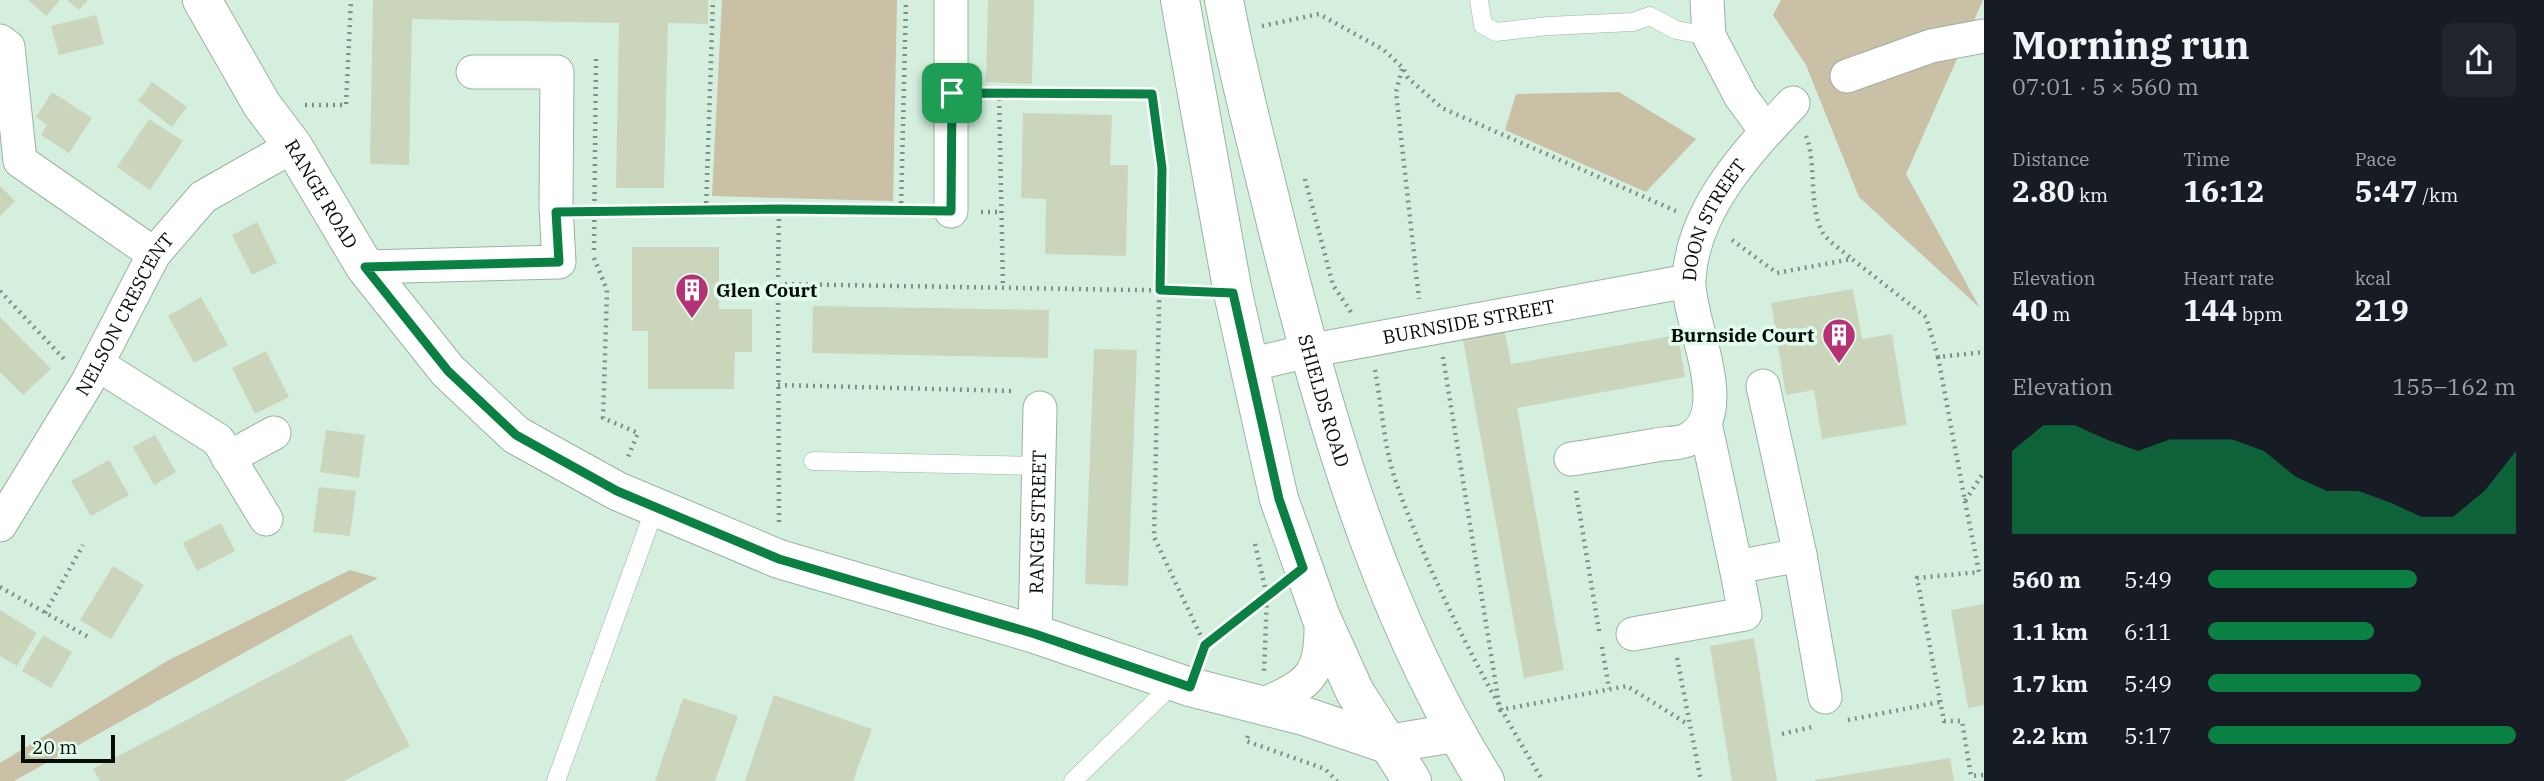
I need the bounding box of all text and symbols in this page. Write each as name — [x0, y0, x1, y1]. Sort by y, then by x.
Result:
text: Morning run — [2012, 20, 2250, 69]
button: share — [2442, 23, 2516, 97]
pin — [922, 63, 982, 123]
text: 07:01 · 5 × 560 m — [2012, 71, 2199, 101]
icon: arrive — [933, 74, 971, 112]
street label: RANGE ROAD — [280, 135, 363, 253]
text: Distance — [2012, 147, 2090, 171]
text: Time — [2183, 147, 2230, 171]
text: Pace — [2355, 147, 2396, 171]
street label: DOON STREET — [1677, 154, 1751, 282]
text: 2.80 — [2012, 171, 2074, 210]
text: 16:12 — [2183, 171, 2264, 210]
text: 5:47 — [2355, 171, 2418, 210]
text: km — [2074, 183, 2108, 207]
text: /km — [2418, 183, 2458, 207]
street label: NELSON CRESCENT — [70, 228, 179, 400]
text: Elevation — [2012, 266, 2096, 290]
text: Heart rate — [2183, 266, 2274, 290]
text: kcal — [2355, 266, 2391, 290]
building icon: Glen Court — [673, 271, 711, 320]
place label: Glen Court — [716, 278, 817, 302]
text: 40 — [2012, 290, 2048, 329]
text: 144 — [2183, 290, 2237, 329]
text: 219 — [2355, 290, 2409, 329]
street label: BURNSIDE STREET — [1380, 294, 1557, 349]
text: m — [2048, 302, 2071, 326]
text: bpm — [2237, 302, 2283, 326]
building icon: Burnside Court — [1820, 316, 1858, 365]
place label: Burnside Court — [1671, 323, 1814, 347]
street label: SHIELDS ROAD — [1293, 331, 1355, 470]
text: Elevation — [2012, 371, 2113, 401]
text: 155–162 m — [2392, 371, 2516, 401]
street label: RANGE STREET — [1024, 450, 1051, 594]
text: 560 m — [2012, 564, 2081, 594]
text: 5:49 — [2124, 564, 2172, 594]
text: 1.1 km — [2012, 616, 2088, 646]
text: 6:11 — [2124, 616, 2172, 646]
text: 1.7 km — [2012, 668, 2088, 698]
text: 5:49 — [2124, 668, 2172, 698]
text: 2.2 km — [2012, 720, 2088, 750]
text: 5:17 — [2124, 720, 2172, 750]
scale bar — [21, 732, 116, 764]
text: 20 m — [32, 735, 77, 759]

